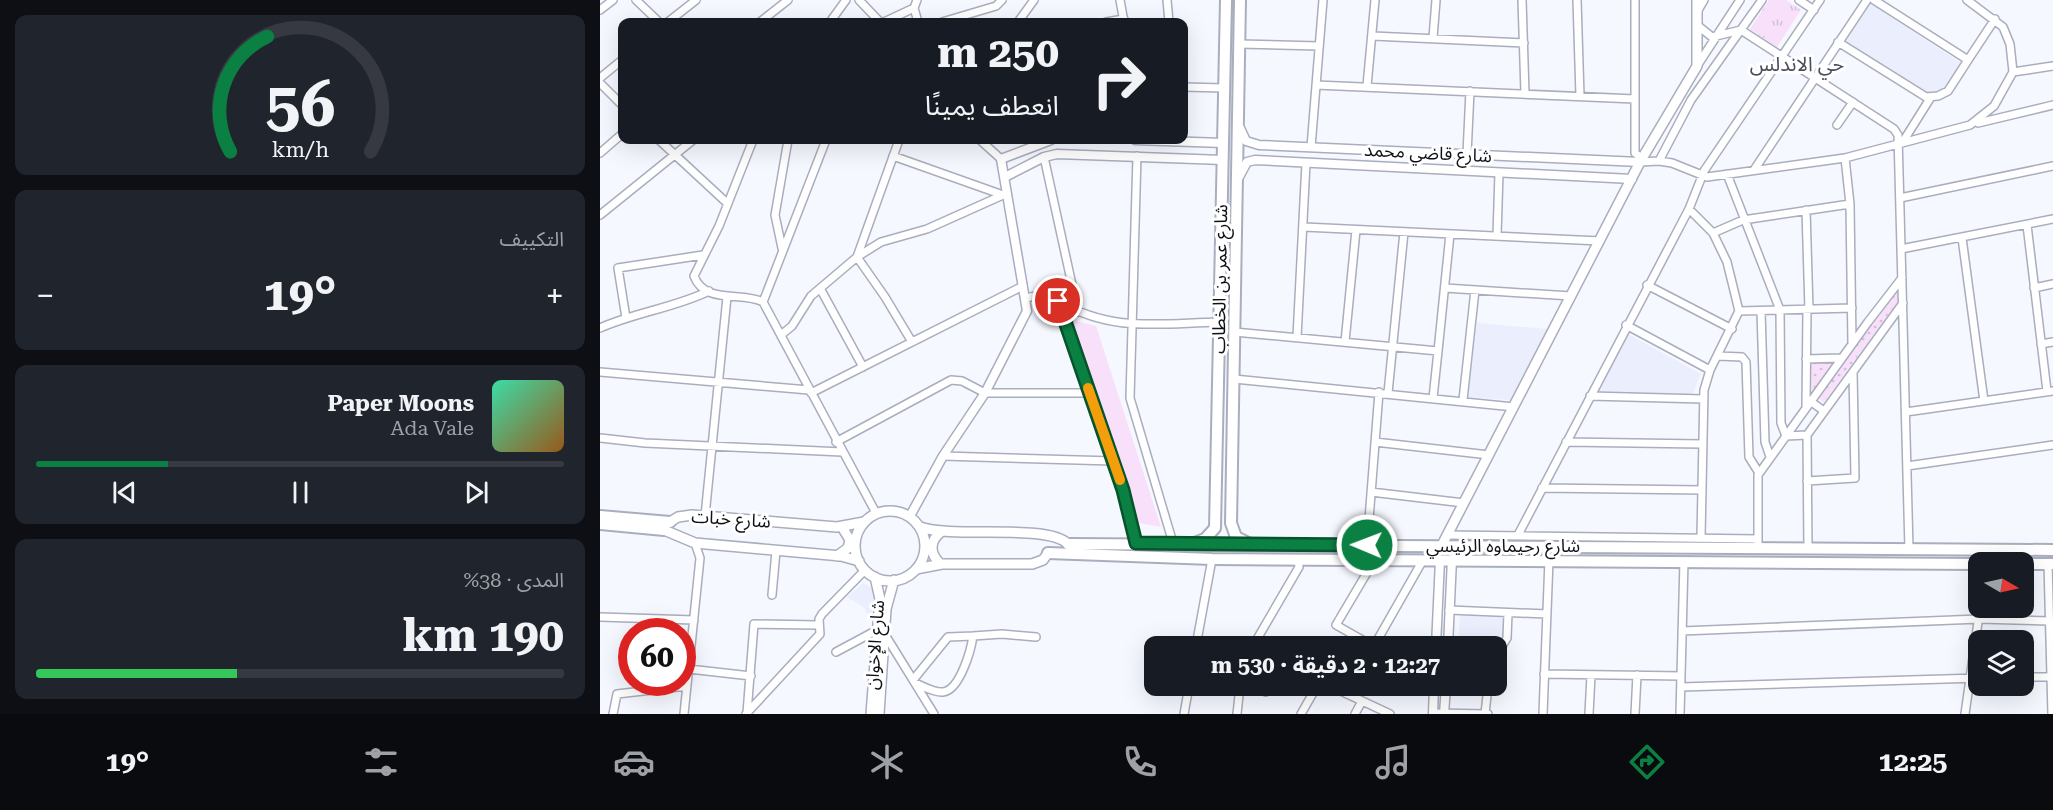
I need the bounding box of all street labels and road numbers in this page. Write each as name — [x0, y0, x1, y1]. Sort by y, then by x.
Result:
street label: شارع قاضي محمد — [1363, 139, 1492, 170]
street label: شارع عمر بن الخطاب — [1208, 204, 1235, 354]
street label: شارع خبات — [690, 505, 771, 536]
street label: شارع رحيماوه الرئيسي — [1426, 535, 1580, 560]
street label: شارع الإخوان — [861, 599, 892, 691]

